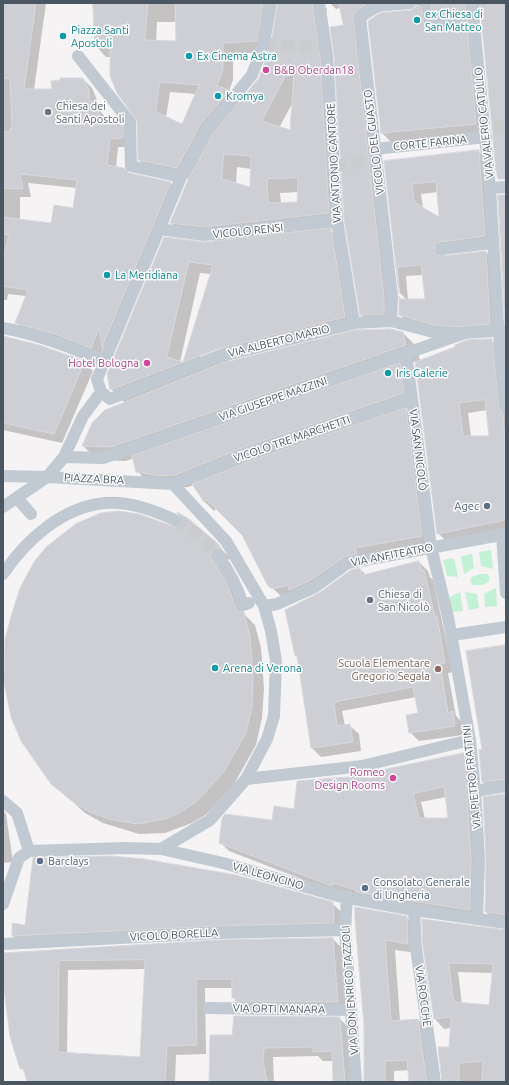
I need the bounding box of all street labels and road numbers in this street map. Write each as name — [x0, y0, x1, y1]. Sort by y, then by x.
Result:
street label: VIA VALERIO CATULLO — [472, 67, 496, 179]
street label: VICOLO DEL GUASTO — [361, 89, 387, 195]
street label: VIA ANTONIO CANTORE — [324, 103, 344, 223]
street label: CORTE FARINA — [392, 133, 468, 153]
street label: VICOLO RENSI — [212, 221, 284, 241]
street label: VIA ALBERTO MARIO — [227, 322, 331, 360]
street label: VIA GIUSEPPE MAZZINI — [217, 374, 329, 424]
street label: VIA SAN NICOLÒ — [406, 408, 430, 492]
street label: VICOLO TRE MARCHETTI — [232, 413, 352, 465]
street label: PIAZZA BRA — [64, 471, 124, 487]
street label: VIA ANFITEATRO — [350, 541, 434, 569]
street label: VIA PIETRO FRATTINI — [460, 724, 484, 830]
street label: VIA LEONCINO — [231, 860, 305, 892]
street label: VIA DON ENRICO TAZZOLI — [339, 925, 361, 1055]
street label: VICOLO BORELLA — [129, 926, 219, 944]
street label: VIA ROCCHE — [412, 964, 434, 1028]
street label: VIA ORTI MANARA — [233, 1002, 325, 1016]

